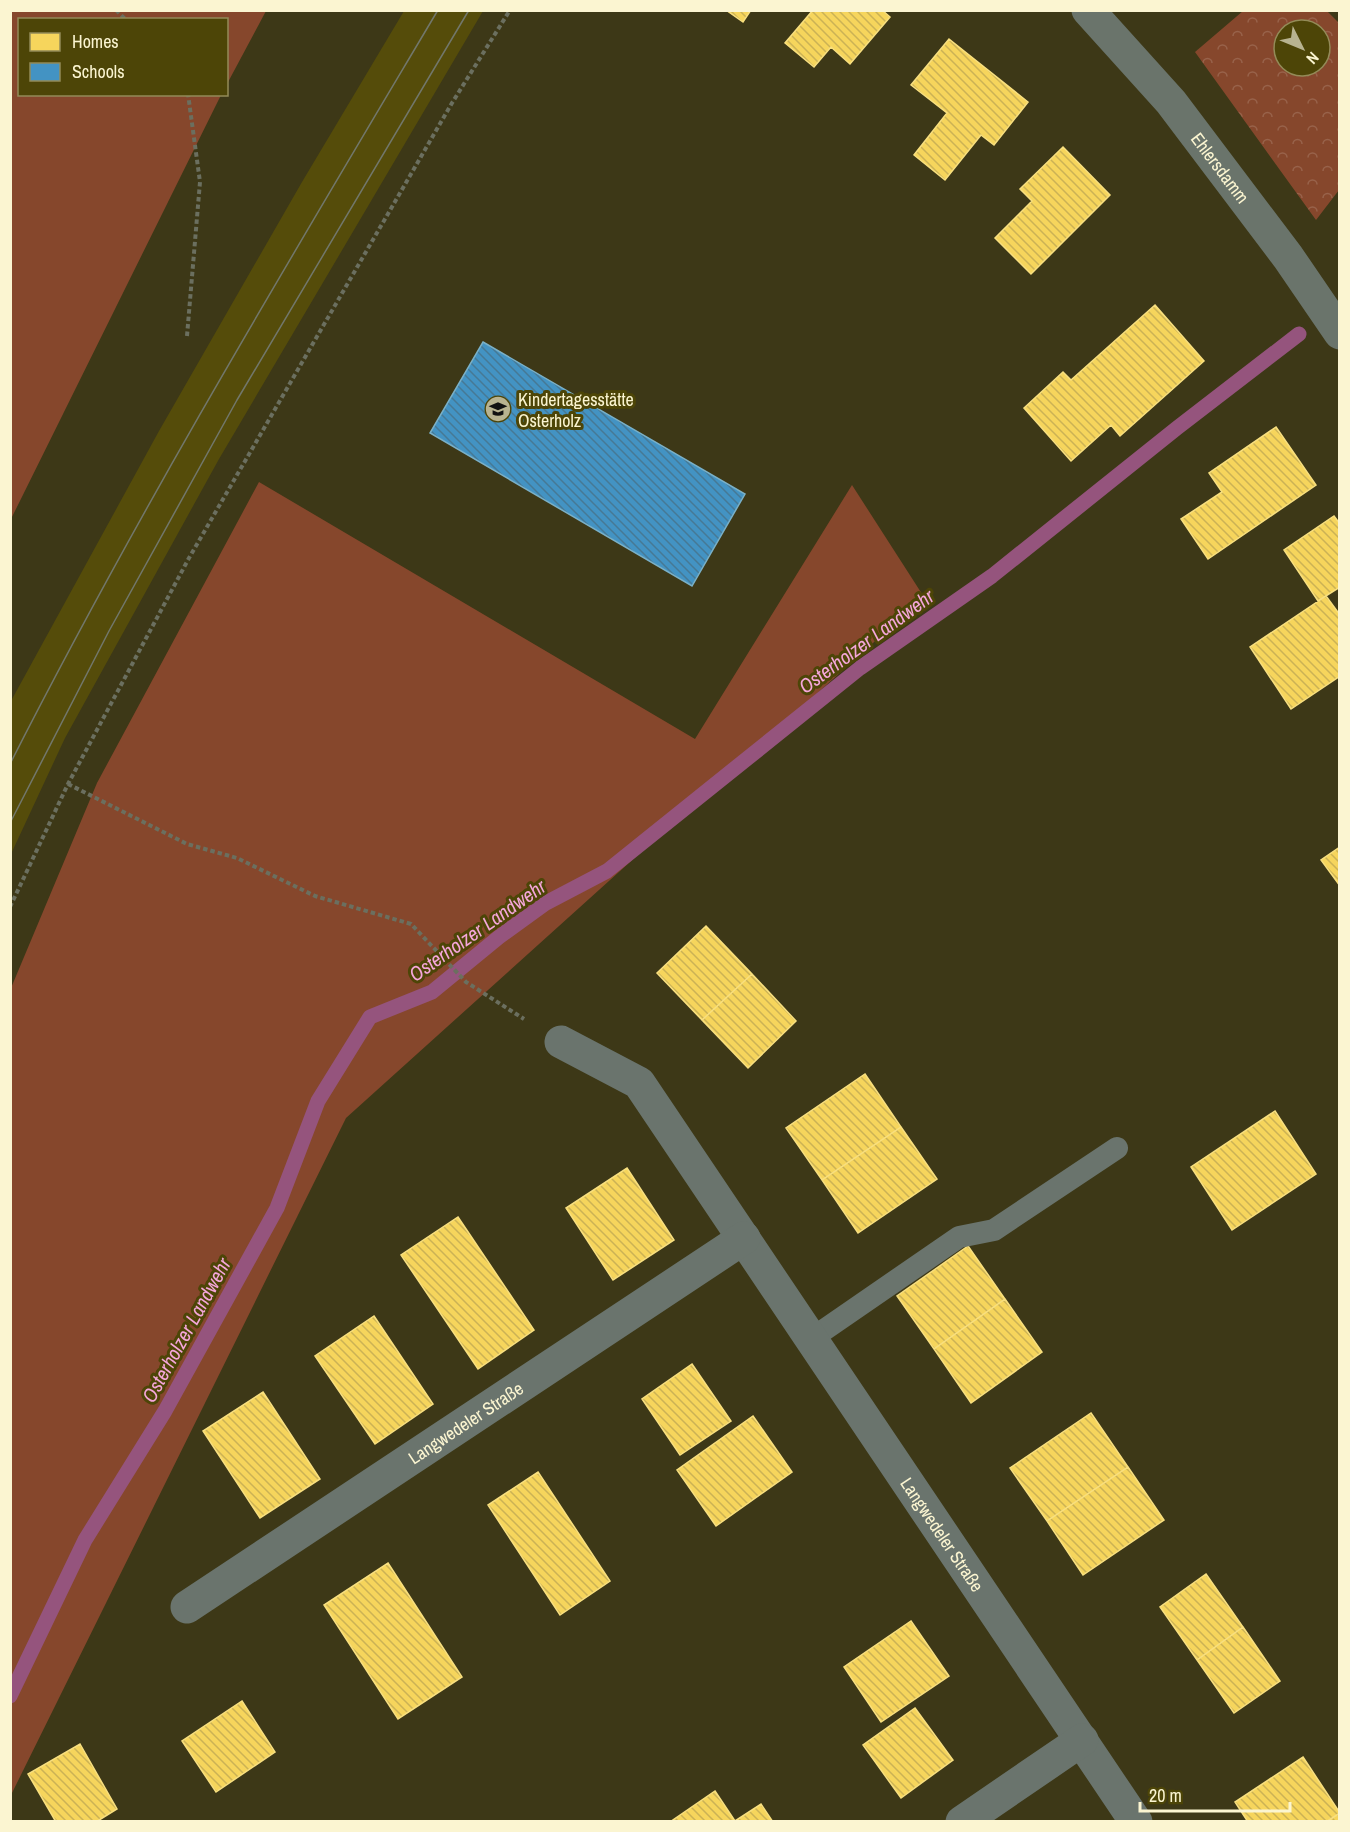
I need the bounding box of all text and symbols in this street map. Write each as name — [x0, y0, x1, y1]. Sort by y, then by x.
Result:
legend — [18, 18, 228, 96]
north arrow — [1272, 18, 1332, 78]
text: Homes — [72, 29, 119, 54]
text: N — [1302, 47, 1324, 69]
text: Schools — [72, 59, 125, 84]
street label: Ehlersdamm — [1186, 127, 1255, 208]
place label: Kindertagesstätte Osterholz — [518, 387, 634, 433]
school or university icon: Kindertagesstätte Osterholz — [483, 394, 513, 424]
water label: Osterholzer Landwehr — [793, 582, 940, 699]
water label: Osterholzer Landwehr — [403, 872, 551, 987]
water label: Osterholzer Landwehr — [135, 1252, 237, 1407]
street label: Langwedeler Straße — [403, 1375, 528, 1470]
street label: Langwedeler Straße — [895, 1472, 990, 1597]
scale bar — [1140, 1775, 1290, 1813]
text: 20 m — [1149, 1783, 1182, 1808]

